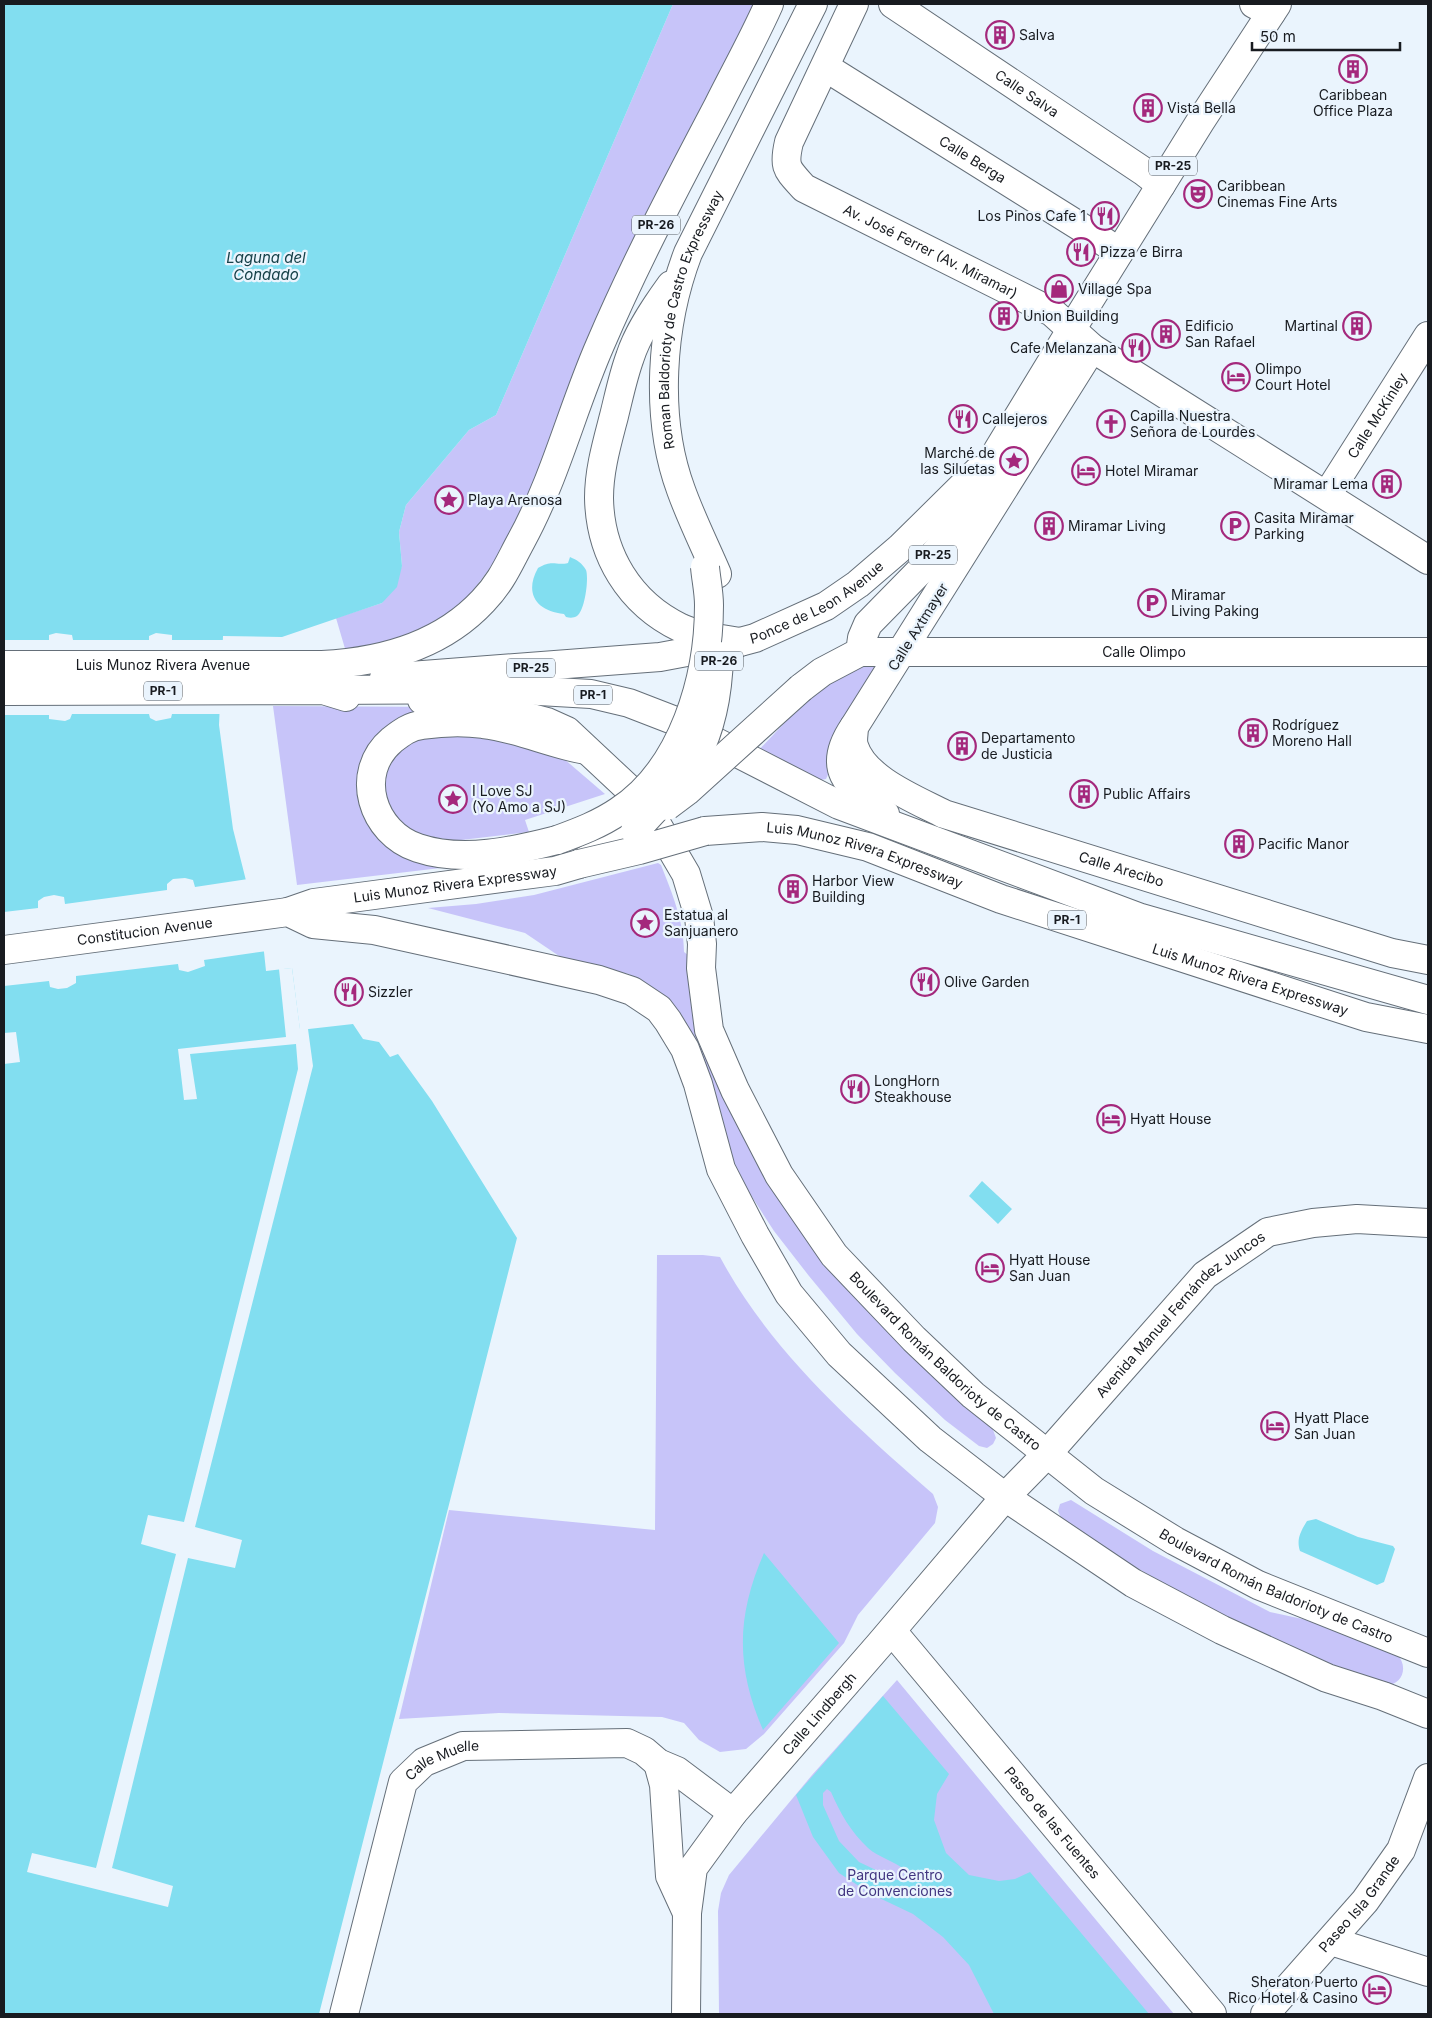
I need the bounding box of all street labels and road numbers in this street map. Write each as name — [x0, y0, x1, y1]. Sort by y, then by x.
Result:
street label: Calle Salva — [992, 66, 1062, 120]
street label: Calle Berga — [936, 132, 1009, 186]
road number: PR-25 — [1149, 157, 1197, 176]
street label: Roman Baldorioty de Castro Expressway — [655, 187, 726, 451]
street label: Av. José Ferrer (Av. Miramar) — [841, 200, 1021, 301]
road number: PR-26 — [632, 216, 680, 234]
street label: Calle McKinley — [1344, 369, 1411, 461]
road number: PR-25 — [909, 546, 957, 564]
street label: Ponce de Leon Avenue — [748, 557, 887, 647]
street label: Calle Axtmayer — [884, 580, 951, 674]
street label: Calle Olimpo — [1102, 643, 1186, 660]
road number: PR-26 — [695, 651, 743, 670]
street label: Luis Munoz Rivera Avenue — [76, 656, 250, 673]
road number: PR-25 — [507, 658, 555, 678]
road number: PR-1 — [144, 681, 182, 700]
road number: PR-1 — [574, 686, 612, 704]
street label: Luis Munoz Rivera Expressway — [766, 818, 966, 891]
street label: Calle Arecibo — [1077, 847, 1166, 890]
street label: Luis Munoz Rivera Expressway — [352, 862, 558, 906]
road number: PR-1 — [1048, 910, 1086, 930]
street label: Constitucion Avenue — [76, 913, 213, 948]
street label: Luis Munoz Rivera Expressway — [1150, 939, 1351, 1019]
street label: Avenida Manuel Fernández Juncos — [1092, 1228, 1268, 1401]
street label: Boulevard Román Baldorioty de Castro — [846, 1268, 1045, 1454]
street label: Boulevard Román Baldorioty de Castro — [1157, 1525, 1396, 1646]
street label: Calle Lindbergh — [778, 1669, 859, 1758]
street label: Calle Muelle — [401, 1737, 479, 1784]
street label: Paseo de las Fuentes — [1001, 1763, 1104, 1882]
street label: Paseo Isla Grande — [1315, 1852, 1403, 1956]

